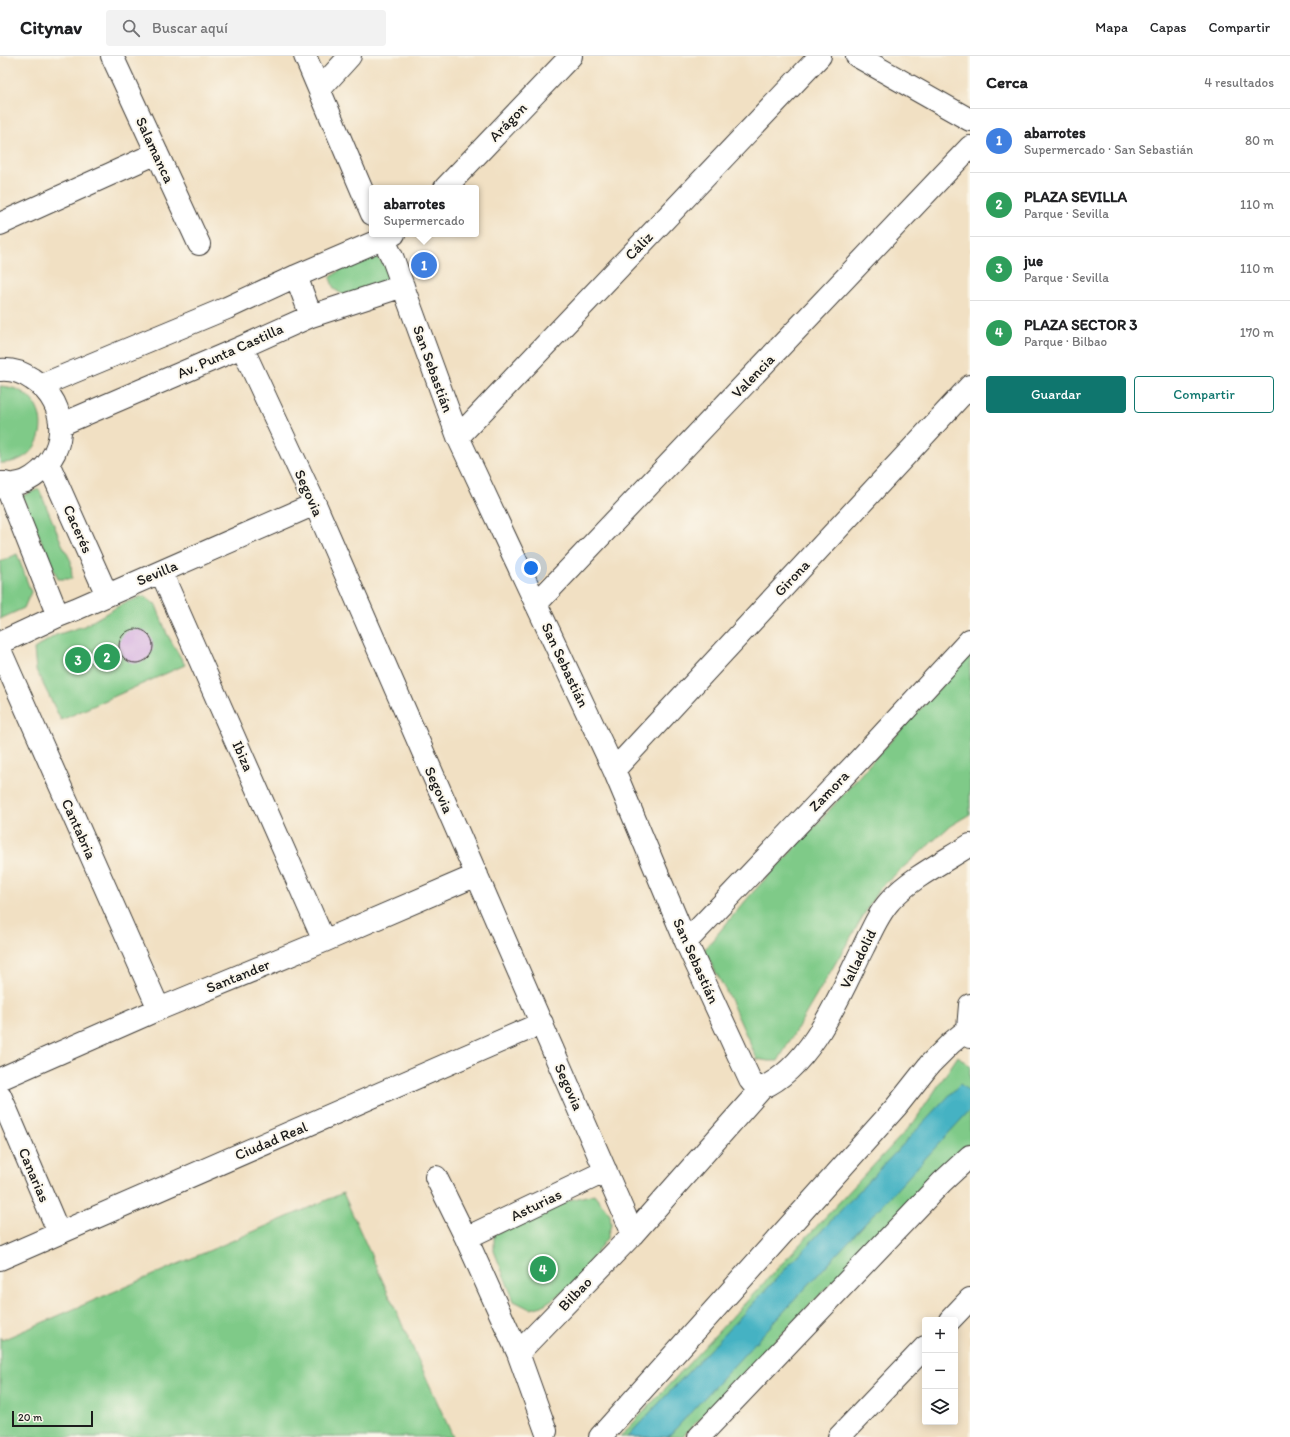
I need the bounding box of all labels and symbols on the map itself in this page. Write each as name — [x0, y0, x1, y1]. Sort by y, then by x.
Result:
street label: Arágon — [485, 98, 531, 145]
street label: Salamanca — [132, 114, 178, 186]
street label: Cáliz — [621, 228, 657, 264]
pin: 1 — [411, 250, 437, 280]
street label: Av. Punta Castilla — [174, 319, 286, 382]
street label: San Sebastián — [409, 323, 457, 415]
street label: Valencia — [728, 350, 778, 402]
street label: Segovia — [291, 467, 327, 519]
street label: Cacerés — [59, 502, 97, 556]
street label: Sevilla — [134, 556, 180, 590]
street label: Girona — [771, 556, 814, 600]
your location — [521, 558, 541, 578]
street label: San Sebastián — [538, 620, 592, 710]
pin: 2 — [94, 642, 120, 672]
pin: 3 — [65, 645, 91, 675]
street label: Ibiza — [228, 738, 258, 775]
street label: Segovia — [421, 764, 457, 816]
street label: Zamora — [805, 767, 853, 815]
street label: Cantabria — [58, 796, 100, 862]
street label: San Sebastián — [669, 916, 723, 1006]
street label: Valladolid — [836, 926, 880, 992]
street label: Santander — [203, 955, 273, 997]
street label: Segovia — [551, 1061, 587, 1113]
street label: Ciudad Real — [232, 1117, 311, 1164]
street label: Canarias — [15, 1145, 54, 1205]
street label: Asturias — [508, 1185, 565, 1225]
pin: 4 — [530, 1254, 556, 1284]
street label: Bilbao — [554, 1273, 596, 1315]
scale bar — [12, 1409, 93, 1428]

